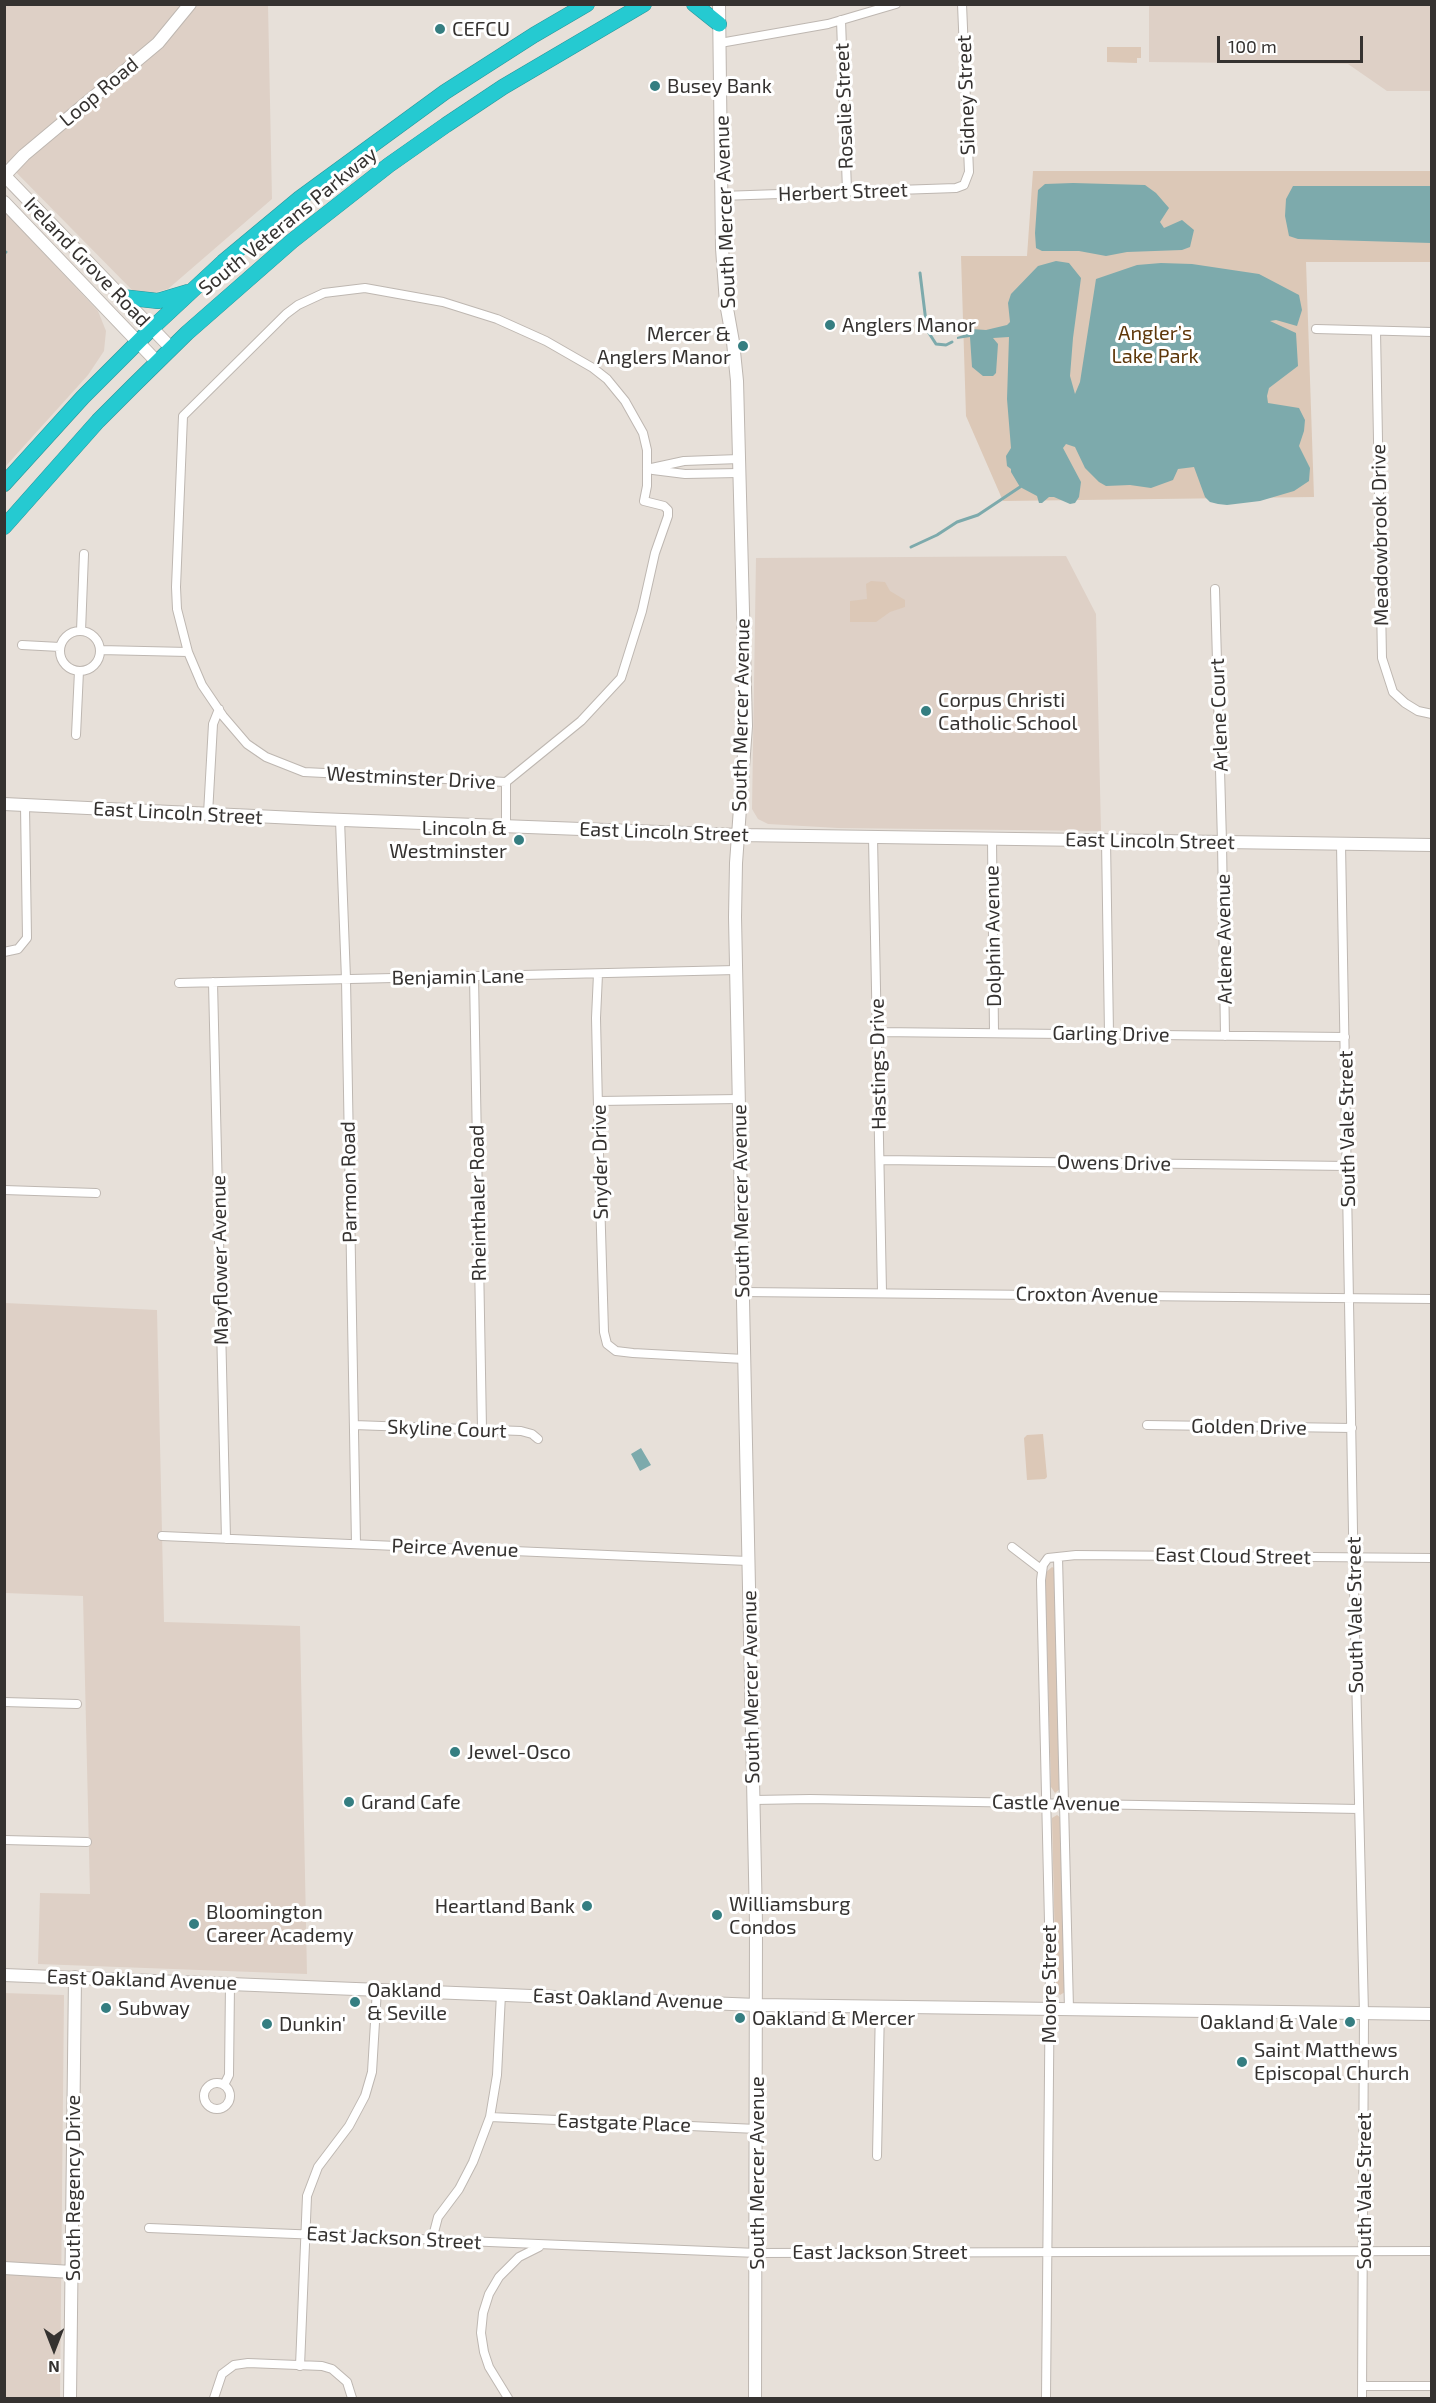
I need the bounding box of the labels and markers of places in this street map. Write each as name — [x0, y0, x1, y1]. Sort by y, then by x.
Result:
place label: CEFCU — [452, 17, 510, 41]
marker: CEFCU — [433, 22, 447, 36]
place label: Busey Bank — [667, 74, 772, 98]
marker: Busey Bank — [648, 79, 662, 93]
place label: Anglers Manor — [842, 313, 976, 337]
marker: Anglers Manor — [823, 318, 837, 332]
place label: Mercer & Anglers Manor — [597, 322, 731, 369]
marker: Mercer & Anglers Manor — [736, 339, 750, 353]
place label: Corpus Christi Catholic School — [938, 688, 1077, 735]
marker: Corpus Christi Catholic School — [919, 704, 933, 718]
place label: Lincoln & Westminster — [389, 816, 507, 863]
marker: Lincoln & Westminster — [512, 833, 526, 847]
place label: Jewel-Osco — [467, 1740, 571, 1764]
marker: Jewel-Osco — [448, 1745, 462, 1759]
place label: Grand Cafe — [361, 1790, 461, 1814]
marker: Grand Cafe — [342, 1795, 356, 1809]
place label: Williamsburg Condos — [729, 1892, 850, 1939]
place label: Heartland Bank — [435, 1894, 575, 1918]
marker: Heartland Bank — [580, 1899, 594, 1913]
place label: Bloomington Career Academy — [206, 1900, 354, 1947]
marker: Williamsburg Condos — [710, 1908, 724, 1922]
marker: Bloomington Career Academy — [187, 1917, 201, 1931]
place label: Oakland & Seville — [367, 1978, 447, 2025]
marker: Oakland & Seville — [348, 1995, 362, 2009]
place label: Subway — [118, 1996, 190, 2020]
marker: Subway — [99, 2001, 113, 2015]
place label: Oakland & Mercer — [752, 2006, 915, 2030]
place label: Oakland & Vale — [1200, 2010, 1338, 2034]
marker: Oakland & Mercer — [733, 2011, 747, 2025]
place label: Dunkin' — [279, 2012, 346, 2036]
marker: Oakland & Vale — [1343, 2015, 1357, 2029]
marker: Dunkin' — [260, 2017, 274, 2031]
place label: Saint Matthews Episcopal Church — [1254, 2038, 1409, 2085]
marker: Saint Matthews Episcopal Church — [1235, 2055, 1249, 2069]

